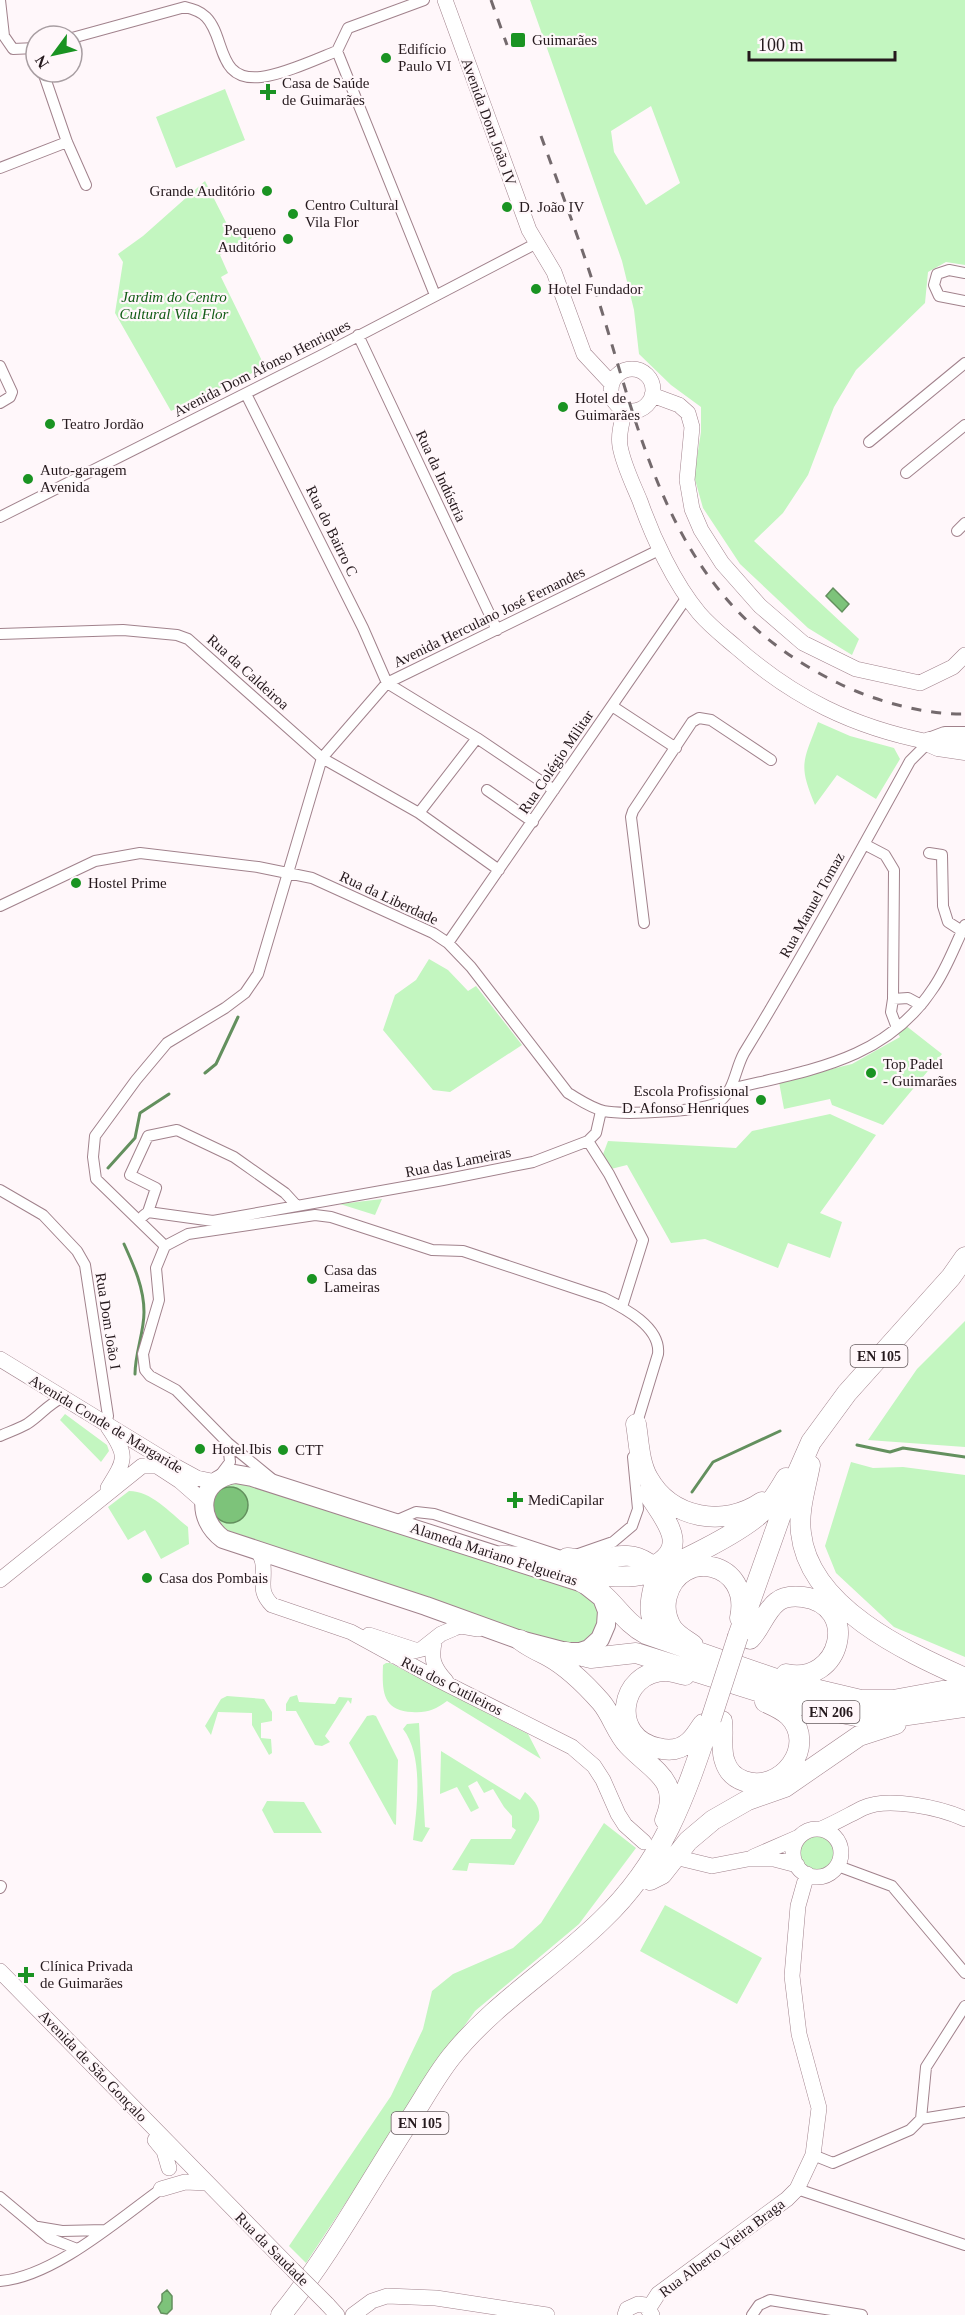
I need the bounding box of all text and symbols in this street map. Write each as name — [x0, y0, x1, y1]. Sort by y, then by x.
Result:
north arrow — [24, 24, 84, 84]
scale bar — [749, 24, 894, 62]
marker: Guimarães — [509, 31, 527, 49]
place label: Guimarães — [532, 32, 597, 48]
text: 100 m — [758, 35, 804, 55]
place label: Edifício Paulo VI — [398, 41, 451, 74]
marker: Edifício Paulo VI — [379, 51, 393, 65]
text: N — [31, 52, 52, 71]
street label: Avenida Dom João IV — [459, 56, 520, 188]
place label: Casa de Saúde de Guimarães — [282, 75, 370, 108]
marker: Casa de Saúde de Guimarães — [259, 83, 277, 101]
place label: Grande Auditório — [150, 183, 255, 199]
marker: Grande Auditório — [260, 184, 274, 198]
place label: Centro Cultural Vila Flor — [305, 197, 399, 230]
place label: D. João IV — [519, 199, 585, 215]
marker: D. João IV — [500, 200, 514, 214]
marker: Centro Cultural Vila Flor — [286, 207, 300, 221]
place label: Pequeno Auditório — [218, 222, 276, 255]
marker: Pequeno Auditório — [281, 232, 295, 246]
place label: Hotel Fundador — [548, 281, 643, 297]
marker: Hotel Fundador — [529, 282, 543, 296]
park label: Jardim do Centro Cultural Vila Flor — [120, 289, 229, 322]
street label: Avenida Dom Afonso Henriques — [171, 316, 353, 420]
place label: Hotel de Guimarães — [575, 390, 640, 423]
marker: Hotel de Guimarães — [556, 400, 570, 414]
place label: Teatro Jordão — [62, 416, 144, 432]
marker: Teatro Jordão — [43, 417, 57, 431]
street label: Rua da Indústria — [413, 428, 469, 525]
place label: Auto-garagem Avenida — [40, 462, 127, 495]
marker: Auto-garagem Avenida — [21, 472, 35, 486]
street label: Rua do Bairro C — [303, 483, 361, 579]
street label: Avenida Herculano José Fernandes — [391, 564, 587, 670]
street label: Rua da Caldeiroa — [204, 631, 292, 713]
street label: Rua Colégio Militar — [516, 707, 596, 817]
street label: Rua Manuel Tomaz — [776, 849, 848, 960]
street label: Rua da Liberdade — [337, 868, 441, 928]
place label: Hostel Prime — [88, 875, 167, 891]
marker: Hostel Prime — [69, 876, 83, 890]
place label: Top Padel - Guimarães — [883, 1056, 957, 1089]
marker: Top Padel - Guimarães — [864, 1066, 878, 1080]
place label: Escola Profissional D. Afonso Henriques — [622, 1083, 749, 1116]
marker: Escola Profissional D. Afonso Henriques — [754, 1093, 768, 1107]
street label: Rua das Lameiras — [404, 1144, 512, 1180]
place label: Casa das Lameiras — [324, 1262, 380, 1295]
street label: Rua Dom João I — [92, 1271, 124, 1371]
marker: Casa das Lameiras — [305, 1272, 319, 1286]
road number: EN 105 — [850, 1345, 908, 1367]
street label: Avenida Conde de Margaride — [26, 1372, 186, 1476]
place label: Hotel Ibis — [212, 1441, 272, 1457]
marker: Hotel Ibis — [193, 1442, 207, 1456]
place label: CTT — [295, 1442, 323, 1458]
marker: CTT — [276, 1443, 290, 1457]
marker: MediCapilar — [506, 1491, 524, 1509]
place label: MediCapilar — [528, 1492, 604, 1508]
street label: Alameda Mariano Felgueiras — [408, 1519, 580, 1589]
place label: Casa dos Pombais — [159, 1570, 268, 1586]
marker: Casa dos Pombais — [140, 1571, 154, 1585]
street label: Rua dos Cutileiros — [399, 1654, 506, 1719]
road number: EN 206 — [802, 1701, 860, 1723]
place label: Clínica Privada de Guimarães — [40, 1958, 133, 1991]
marker: Clínica Privada de Guimarães — [17, 1966, 35, 1984]
street label: Avenida de São Gonçalo — [36, 2007, 150, 2125]
road number: EN 105 — [392, 2112, 448, 2134]
street label: Rua Alberto Vieira Braga — [656, 2196, 788, 2300]
street label: Rua da Saudade — [232, 2209, 312, 2289]

